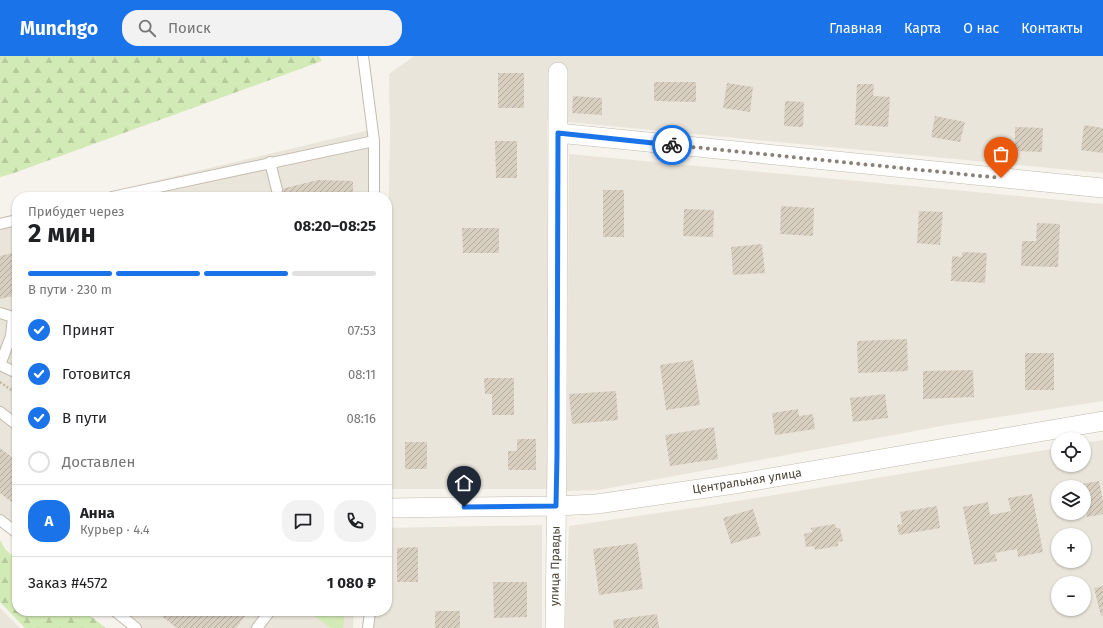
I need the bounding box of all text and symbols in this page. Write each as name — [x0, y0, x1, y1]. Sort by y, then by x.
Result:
search box — [122, 10, 402, 46]
text: Munchgo — [20, 17, 98, 40]
icon: search — [136, 17, 158, 39]
text: Поиск — [168, 19, 211, 37]
text: Главная — [829, 20, 882, 37]
text: Карта — [904, 20, 941, 37]
text: О нас — [963, 20, 999, 37]
text: Контакты — [1021, 20, 1083, 37]
courier — [652, 125, 692, 165]
icon: bike — [661, 134, 683, 156]
pin — [984, 137, 1018, 178]
icon: bag — [990, 143, 1012, 165]
text: Прибудет через — [28, 204, 125, 219]
text: 08:20–08:25 — [294, 217, 376, 235]
text: 2 мин — [28, 218, 96, 249]
text: В пути · 230 m — [28, 282, 112, 297]
icon: check — [28, 319, 50, 341]
text: Принят — [62, 321, 114, 339]
text: 07:53 — [347, 323, 376, 338]
icon: check — [28, 363, 50, 385]
text: Готовится — [62, 365, 131, 383]
text: 08:11 — [348, 367, 376, 382]
icon: check — [28, 407, 50, 429]
text: В пути — [62, 409, 107, 427]
text: 08:16 — [346, 411, 376, 426]
map controls — [1051, 432, 1091, 616]
button: locate — [1051, 432, 1091, 472]
text: Доставлен — [62, 453, 135, 471]
street label: Центральная улица — [691, 465, 803, 497]
pin — [447, 466, 481, 507]
icon: home — [453, 472, 475, 494]
button: layers — [1051, 480, 1091, 520]
button: chat — [282, 500, 324, 542]
button: phone — [334, 500, 376, 542]
text: Анна — [80, 504, 115, 522]
text: А — [45, 512, 53, 530]
text: Курьер · 4.4 — [80, 522, 150, 537]
street label: улица Правды — [547, 526, 563, 606]
button: + — [1051, 528, 1091, 568]
text: Заказ #4572 — [28, 574, 108, 592]
text: 1 080 ₽ — [327, 574, 376, 592]
button: − — [1051, 576, 1091, 616]

